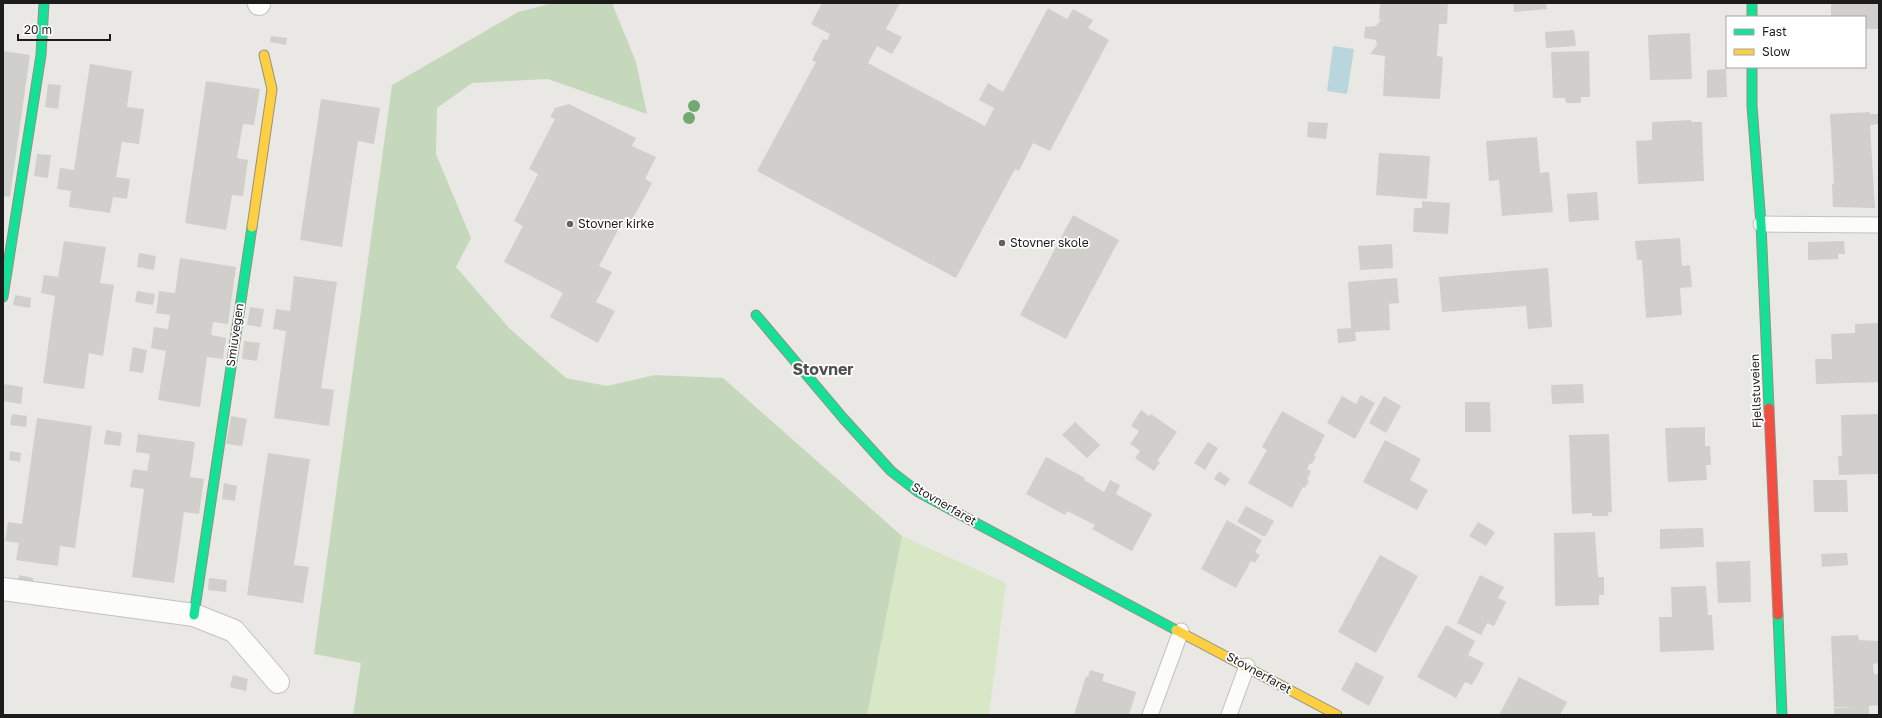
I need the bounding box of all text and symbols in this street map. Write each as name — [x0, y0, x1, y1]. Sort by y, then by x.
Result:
scale bar — [18, 16, 110, 42]
legend — [1726, 16, 1866, 68]
text: 20 m — [24, 22, 52, 37]
text: Fast — [1762, 24, 1787, 39]
text: Slow — [1762, 44, 1790, 59]
place label: Stovner kirke — [578, 216, 654, 231]
marker: Stovner kirke — [565, 219, 575, 229]
place label: Stovner skole — [1010, 235, 1089, 250]
marker: Stovner skole — [997, 238, 1007, 248]
street label: Smiuvegen — [223, 302, 246, 368]
street label: Fjellstuveien — [1747, 354, 1764, 428]
district label: Stovner — [792, 359, 854, 379]
street label: Stovnerfaret — [909, 479, 980, 528]
street label: Stovnerfaret — [1224, 648, 1295, 697]

